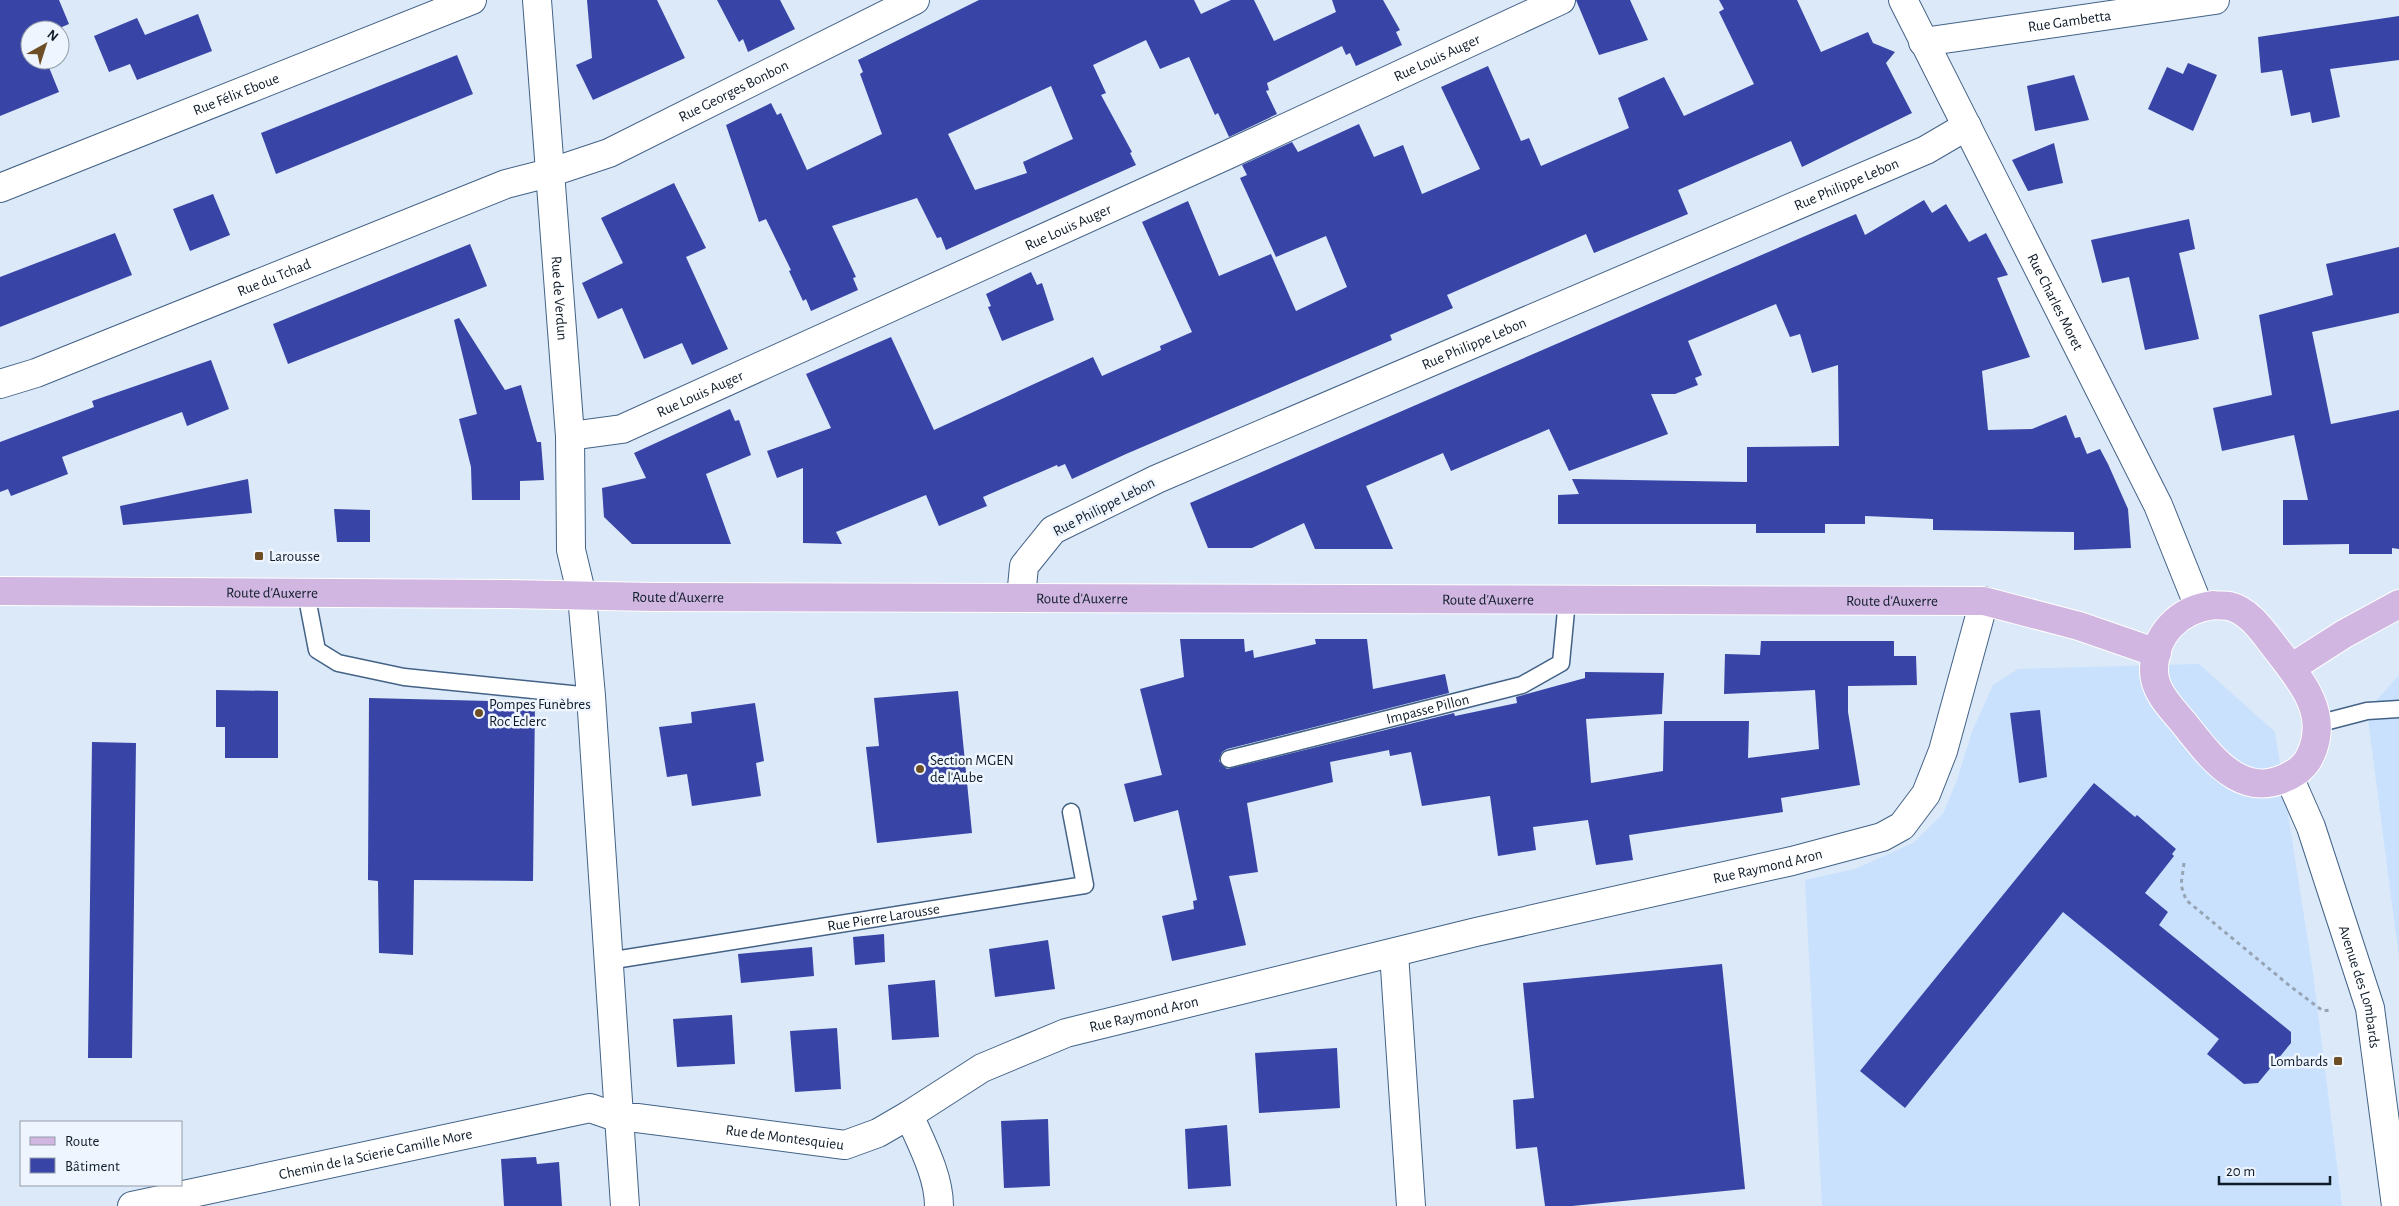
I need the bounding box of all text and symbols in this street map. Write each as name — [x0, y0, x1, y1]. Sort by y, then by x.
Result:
street label: Rue Gambetta — [2027, 8, 2112, 34]
north arrow — [20, 20, 70, 70]
text: N — [44, 27, 61, 44]
street label: Rue Louis Auger — [1392, 31, 1482, 84]
street label: Rue Georges Bonbon — [676, 57, 791, 124]
street label: Rue Félix Eboue — [191, 70, 281, 118]
street label: Rue Philippe Lebon — [1792, 155, 1901, 213]
street label: Rue Louis Auger — [1022, 201, 1113, 253]
street label: Rue Charles Moret — [2025, 251, 2086, 353]
street label: Rue de Verdun — [549, 255, 570, 341]
street label: Rue du Tchad — [235, 256, 313, 299]
street label: Rue Philippe Lebon — [1420, 314, 1528, 372]
street label: Rue Louis Auger — [654, 368, 745, 420]
street label: Rue Philippe Lebon — [1051, 475, 1157, 539]
place label: Larousse — [269, 549, 320, 564]
marker: Larousse — [253, 550, 265, 562]
street label: Route d'Auxerre — [226, 585, 318, 600]
street label: Route d'Auxerre — [632, 589, 724, 605]
street label: Route d'Auxerre — [1036, 591, 1128, 606]
street label: Route d'Auxerre — [1442, 592, 1534, 607]
street label: Route d'Auxerre — [1846, 593, 1938, 608]
street label: Impasse Pillon — [1385, 691, 1471, 726]
place label: Pompes Funèbres Roc Eclerc — [489, 697, 591, 729]
marker: Pompes Funèbres Roc Eclerc — [473, 707, 485, 719]
place label: Section MGEN de l'Aube — [930, 753, 1014, 785]
marker: Section MGEN de l'Aube — [914, 763, 926, 775]
street label: Rue Raymond Aron — [1711, 846, 1824, 886]
street label: Rue Pierre Larousse — [826, 901, 941, 933]
street label: Avenue des Lombards — [2336, 923, 2383, 1049]
street label: Rue Raymond Aron — [1088, 993, 1200, 1034]
place label: Lombards — [2270, 1054, 2328, 1069]
marker: Lombards — [2332, 1055, 2344, 1067]
legend — [20, 1121, 182, 1186]
street label: Rue de Montesquieu — [725, 1122, 845, 1152]
street label: Chemin de la Scierie Camille More — [277, 1126, 474, 1182]
text: Route — [65, 1134, 99, 1149]
scale bar — [2219, 1154, 2330, 1186]
text: Bâtiment — [65, 1159, 120, 1174]
text: 20 m — [2226, 1164, 2255, 1179]

